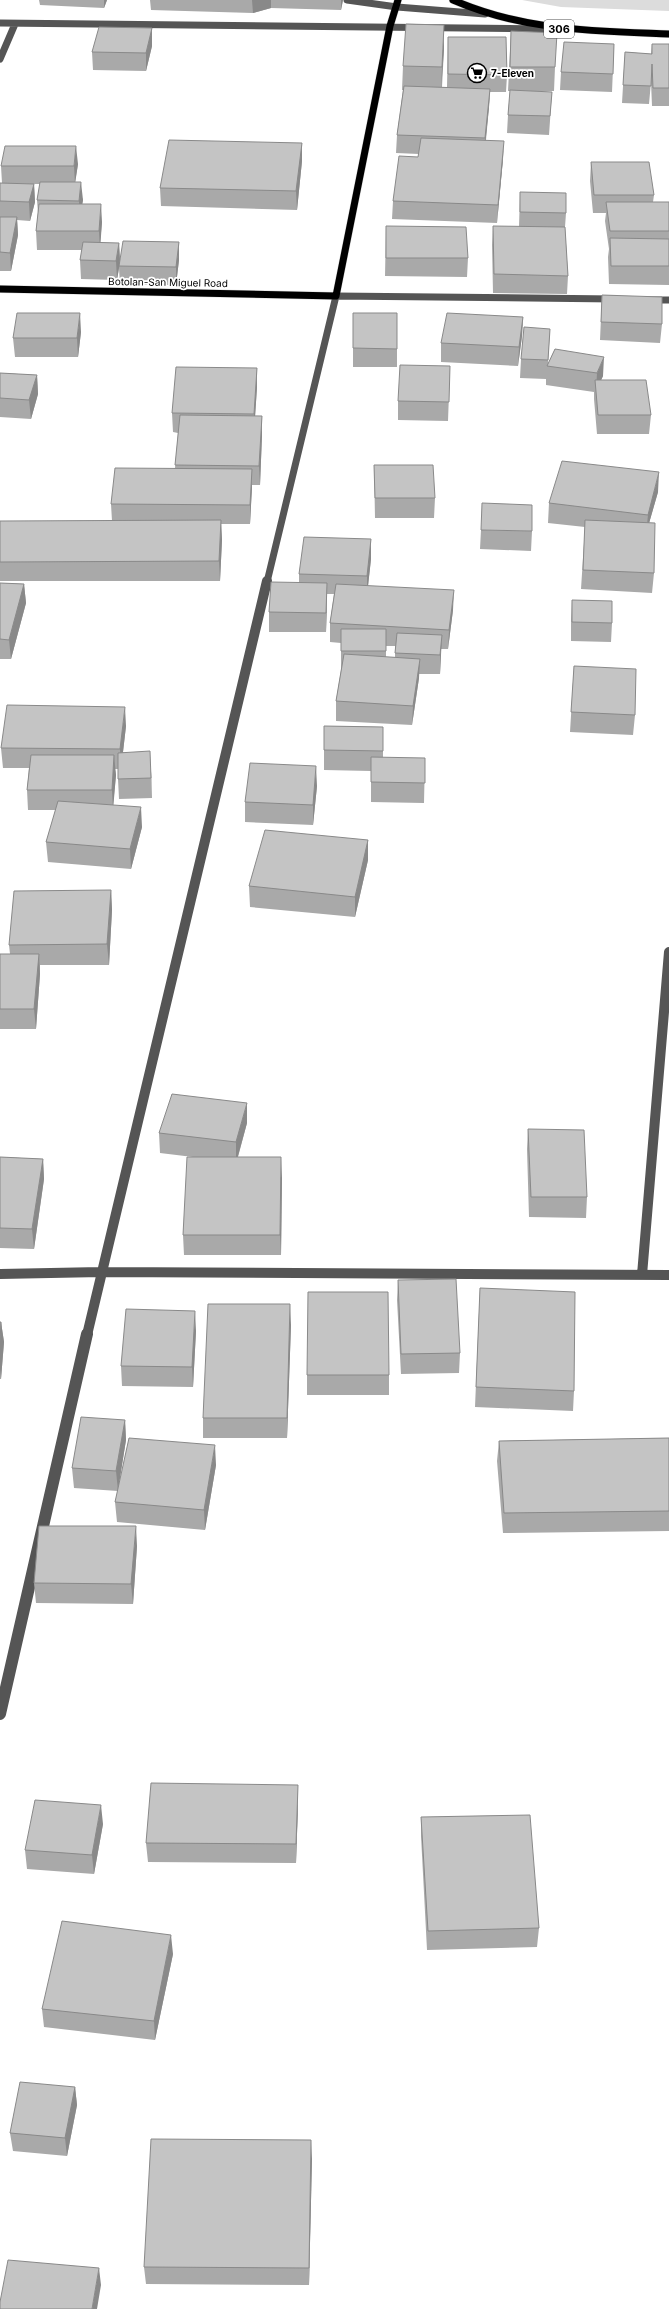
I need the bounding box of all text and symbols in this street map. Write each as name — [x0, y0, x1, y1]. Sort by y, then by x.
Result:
road number: 306 — [544, 20, 574, 38]
supermarket icon: 7-Eleven — [466, 62, 488, 84]
place label: 7-Eleven — [491, 67, 534, 79]
street label: Botolan-San Miguel Road — [108, 275, 228, 289]

